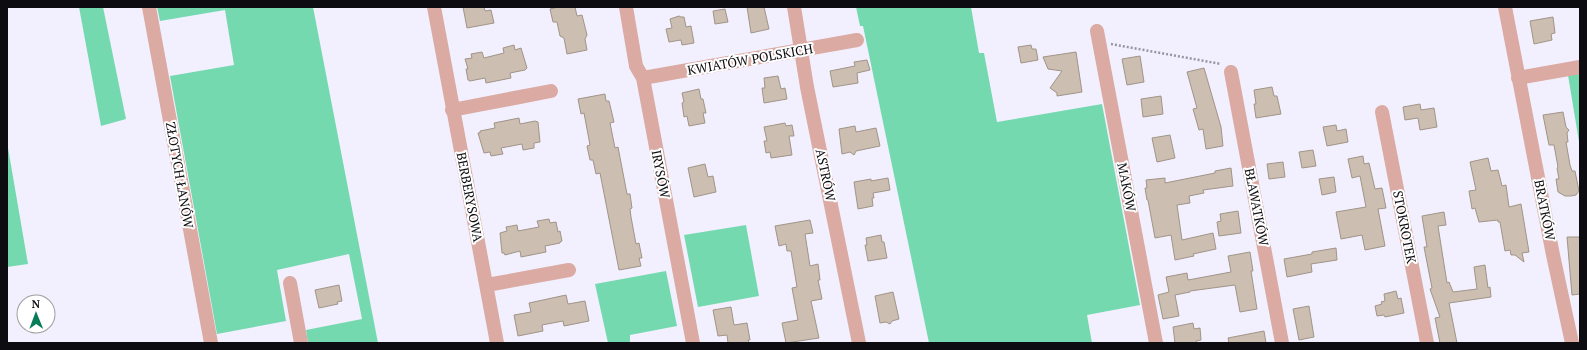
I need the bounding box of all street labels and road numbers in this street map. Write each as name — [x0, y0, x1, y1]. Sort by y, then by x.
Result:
street label: KWIATÓW POLSKICH — [686, 39, 815, 79]
street label: ZŁOTYCH ŁANÓW — [162, 120, 198, 230]
street label: ASTRÓW — [812, 147, 841, 204]
street label: IRYSÓW — [648, 148, 675, 200]
street label: BERBERYSOWA — [452, 150, 488, 244]
street label: MAKÓW — [1113, 161, 1141, 214]
street label: BŁAWATKÓW — [1241, 167, 1274, 248]
street label: BRATKÓW — [1530, 178, 1560, 243]
street label: STOKROTEK — [1389, 189, 1421, 266]

